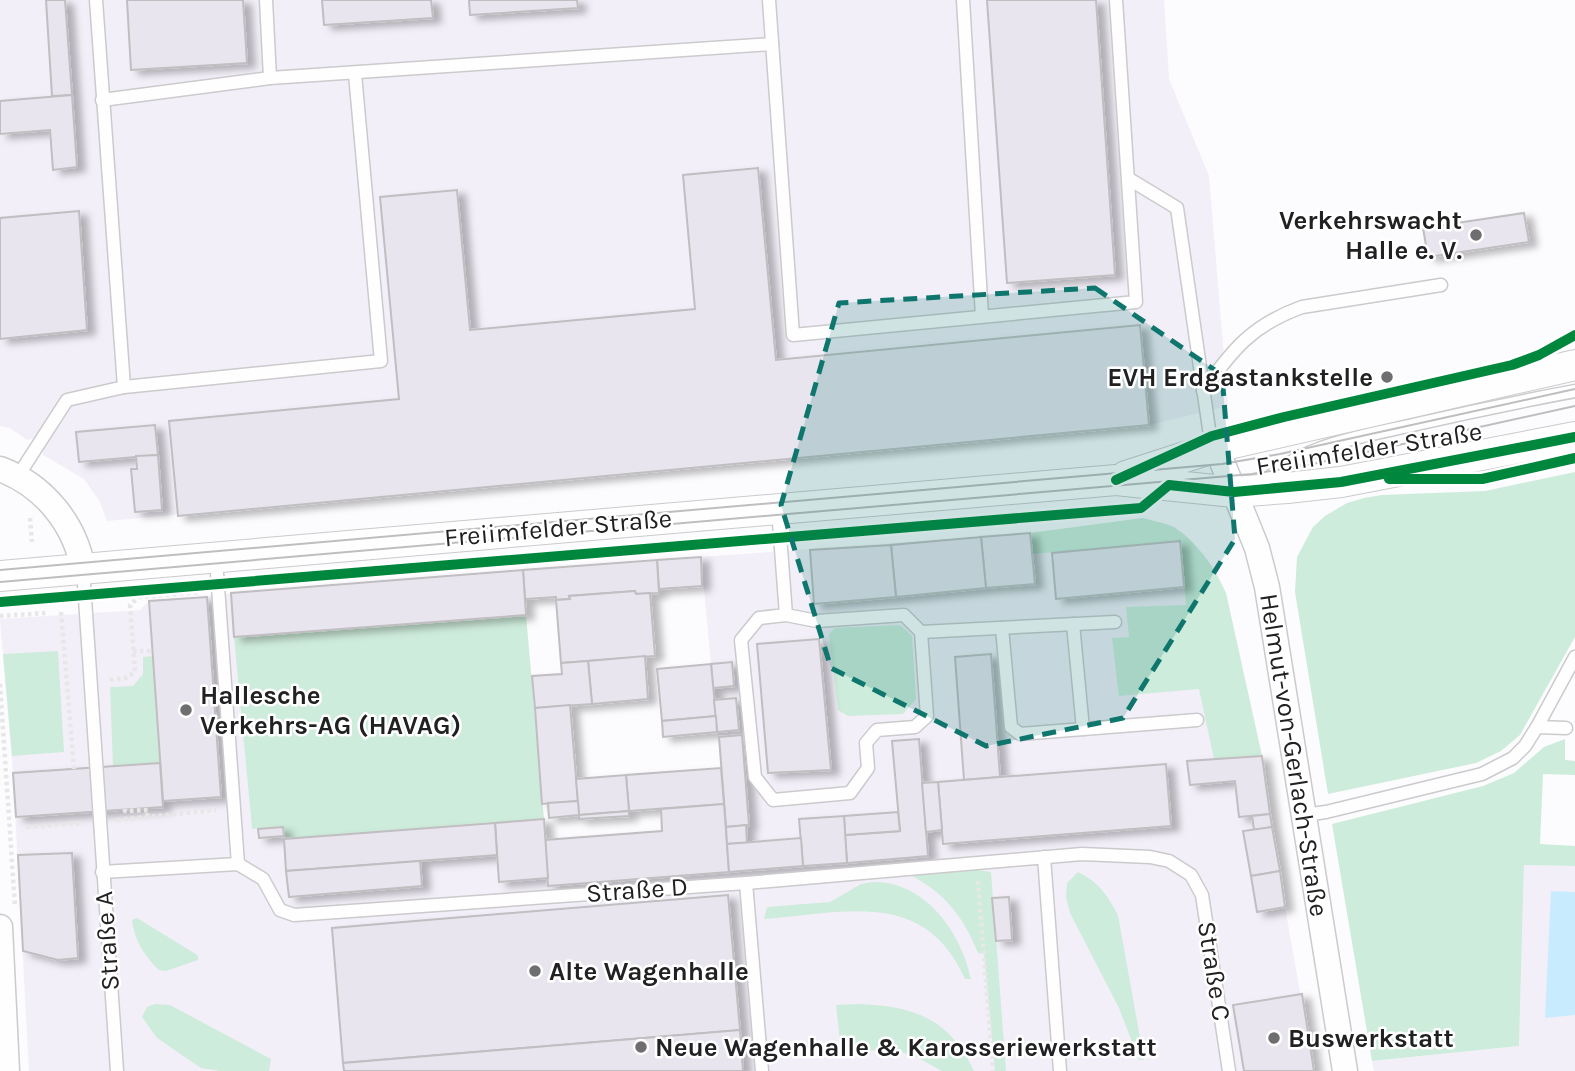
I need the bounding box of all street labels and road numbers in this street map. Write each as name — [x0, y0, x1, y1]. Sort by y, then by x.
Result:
street label: Freiimfelder Straße — [1254, 416, 1484, 482]
street label: Freiimfelder Straße — [443, 503, 673, 553]
street label: Helmut-von-Gerlach-Straße — [1253, 591, 1335, 919]
street label: Straße D — [585, 871, 689, 909]
street label: Straße A — [88, 890, 126, 992]
street label: Straße C — [1191, 919, 1237, 1023]

